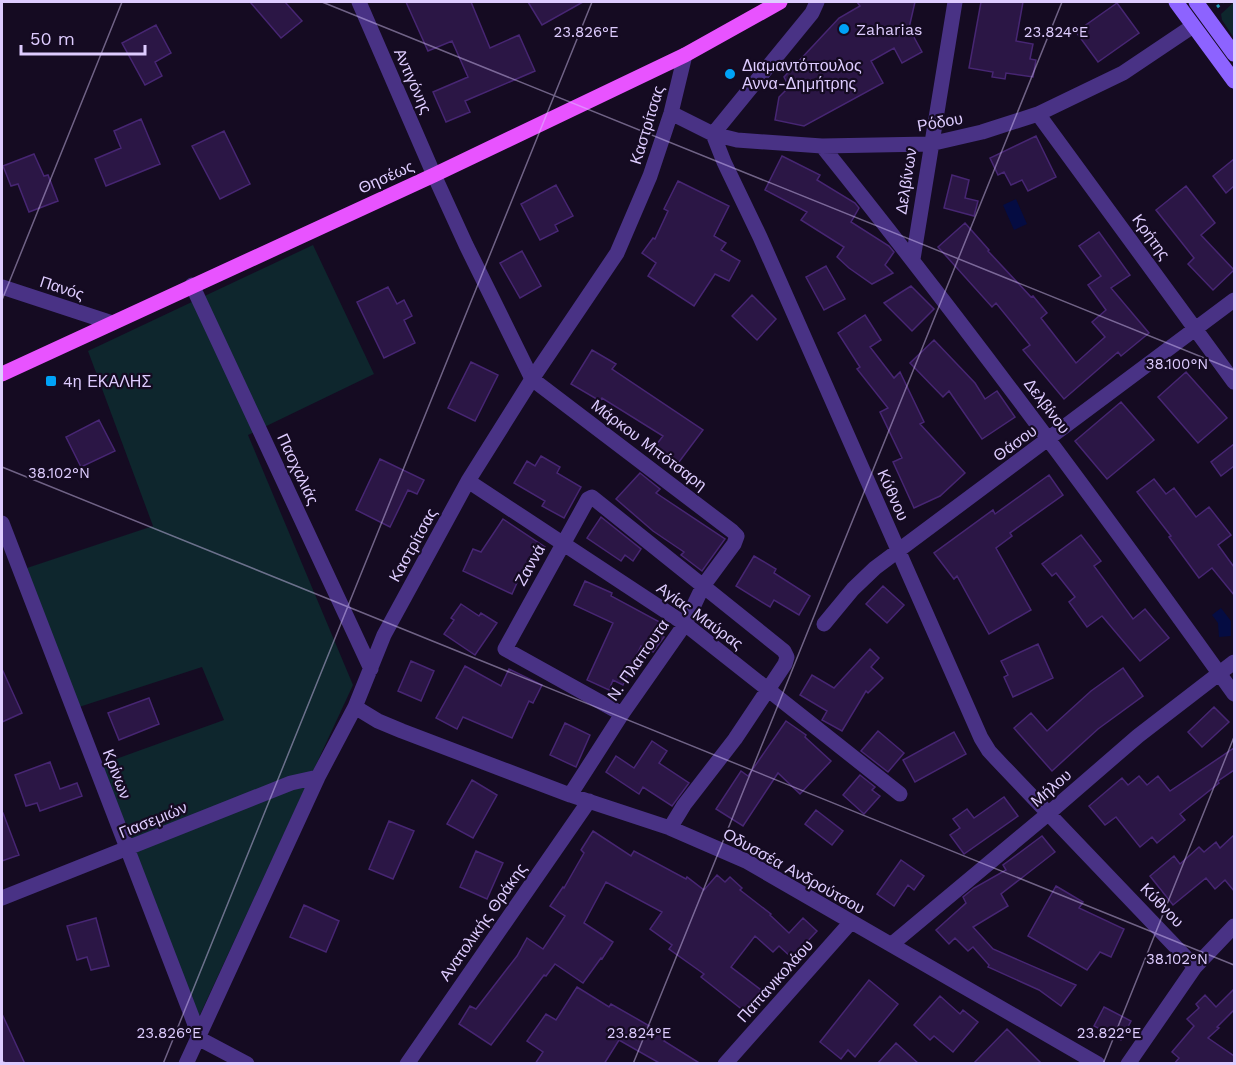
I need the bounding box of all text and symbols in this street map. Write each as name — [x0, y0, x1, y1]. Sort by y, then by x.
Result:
scale bar — [21, 18, 146, 56]
place label: Zaharias — [856, 20, 922, 39]
marker: Zaharias — [837, 22, 851, 36]
text: 23.826°E — [553, 23, 619, 41]
text: 23.824°E — [1024, 23, 1088, 41]
text: 50 m — [30, 28, 75, 49]
street label: Αντιγόνης — [390, 45, 436, 117]
place label: Διαμαντόπουλος Αννα-Δημήτρης — [742, 56, 862, 93]
marker: Διαμαντόπουλος Αννα-Δημήτρης — [723, 67, 737, 81]
street label: Καστρίτσας — [626, 83, 668, 167]
street label: Ρόδου — [916, 109, 964, 135]
street label: Δελβίνων — [891, 146, 921, 216]
street label: Θησέως — [355, 156, 417, 198]
street label: Κρήτης — [1128, 211, 1174, 264]
street label: Πανός — [37, 272, 87, 304]
text: 38.100°N — [1146, 355, 1208, 373]
place label: 4η ΕΚΑΛΗΣ — [63, 372, 151, 391]
marker: 4η ΕΚΑΛΗΣ — [44, 374, 58, 388]
street label: Δελβίνου — [1020, 375, 1074, 437]
street label: Μάρκου Μπότσαρη — [588, 395, 710, 495]
street label: Θάσου — [990, 421, 1040, 465]
street label: Πασχαλιάς — [273, 430, 323, 508]
text: 38.102°N — [28, 464, 90, 482]
street label: Κύθνου — [873, 466, 913, 524]
street label: Καστρίτσας — [385, 505, 441, 585]
street label: Ζαννά — [511, 541, 549, 589]
street label: Αγίας Μαύρας — [653, 578, 747, 654]
street label: Ν. Πλαπουτα — [603, 616, 673, 704]
street label: Κρίνων — [99, 746, 135, 802]
street label: Μήλου — [1027, 765, 1075, 811]
street label: Γιασεμιών — [116, 798, 190, 842]
street label: Οδυσσέα Ανδρούτσου — [720, 824, 868, 918]
street label: Ανατολικής Θράκης — [435, 859, 531, 985]
street label: Κύθνου — [1136, 879, 1188, 931]
street label: Παπανικολάου — [733, 936, 817, 1026]
text: 38.102°N — [1146, 950, 1208, 968]
text: 23.826°E — [136, 1024, 202, 1042]
text: 23.824°E — [607, 1024, 671, 1042]
text: 23.822°E — [1077, 1024, 1141, 1042]

